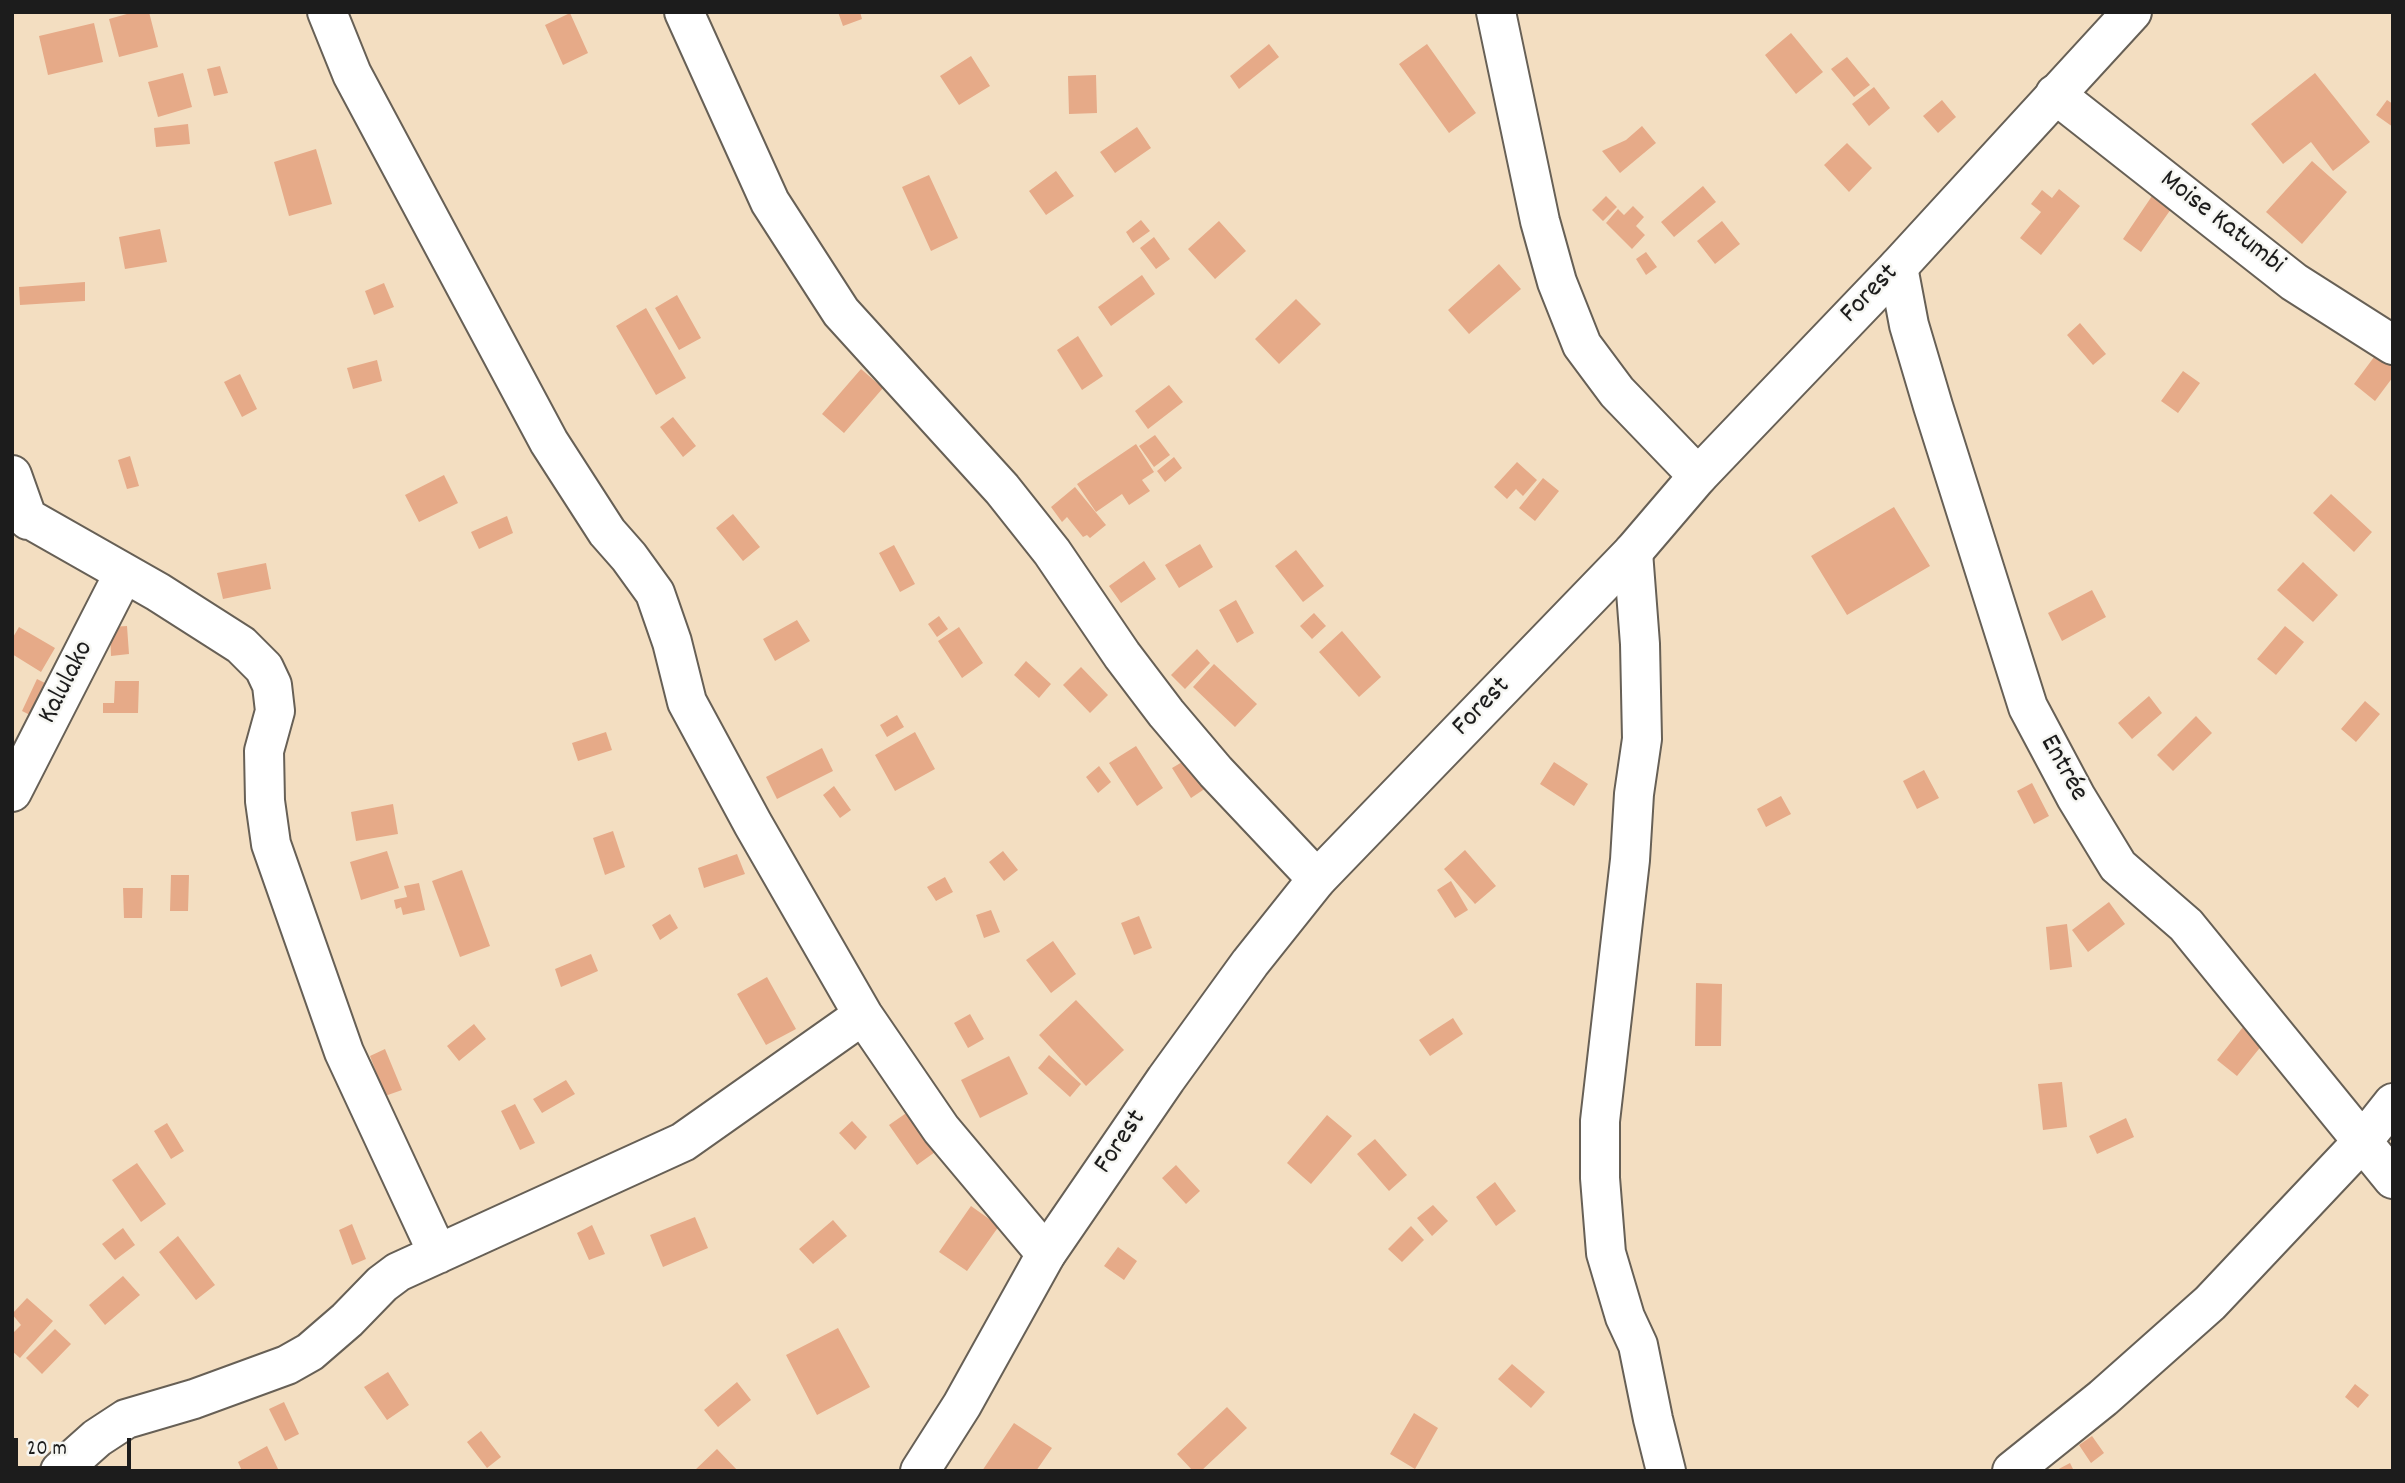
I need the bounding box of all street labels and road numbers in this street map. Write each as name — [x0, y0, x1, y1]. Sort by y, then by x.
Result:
street label: Moise Katumbi — [2152, 165, 2290, 283]
street label: Forest — [1835, 258, 1907, 332]
street label: Kalulako — [33, 636, 103, 730]
street label: Forest — [1447, 671, 1519, 745]
street label: Entrée — [2030, 730, 2094, 808]
street label: Forest — [1089, 1105, 1155, 1181]

